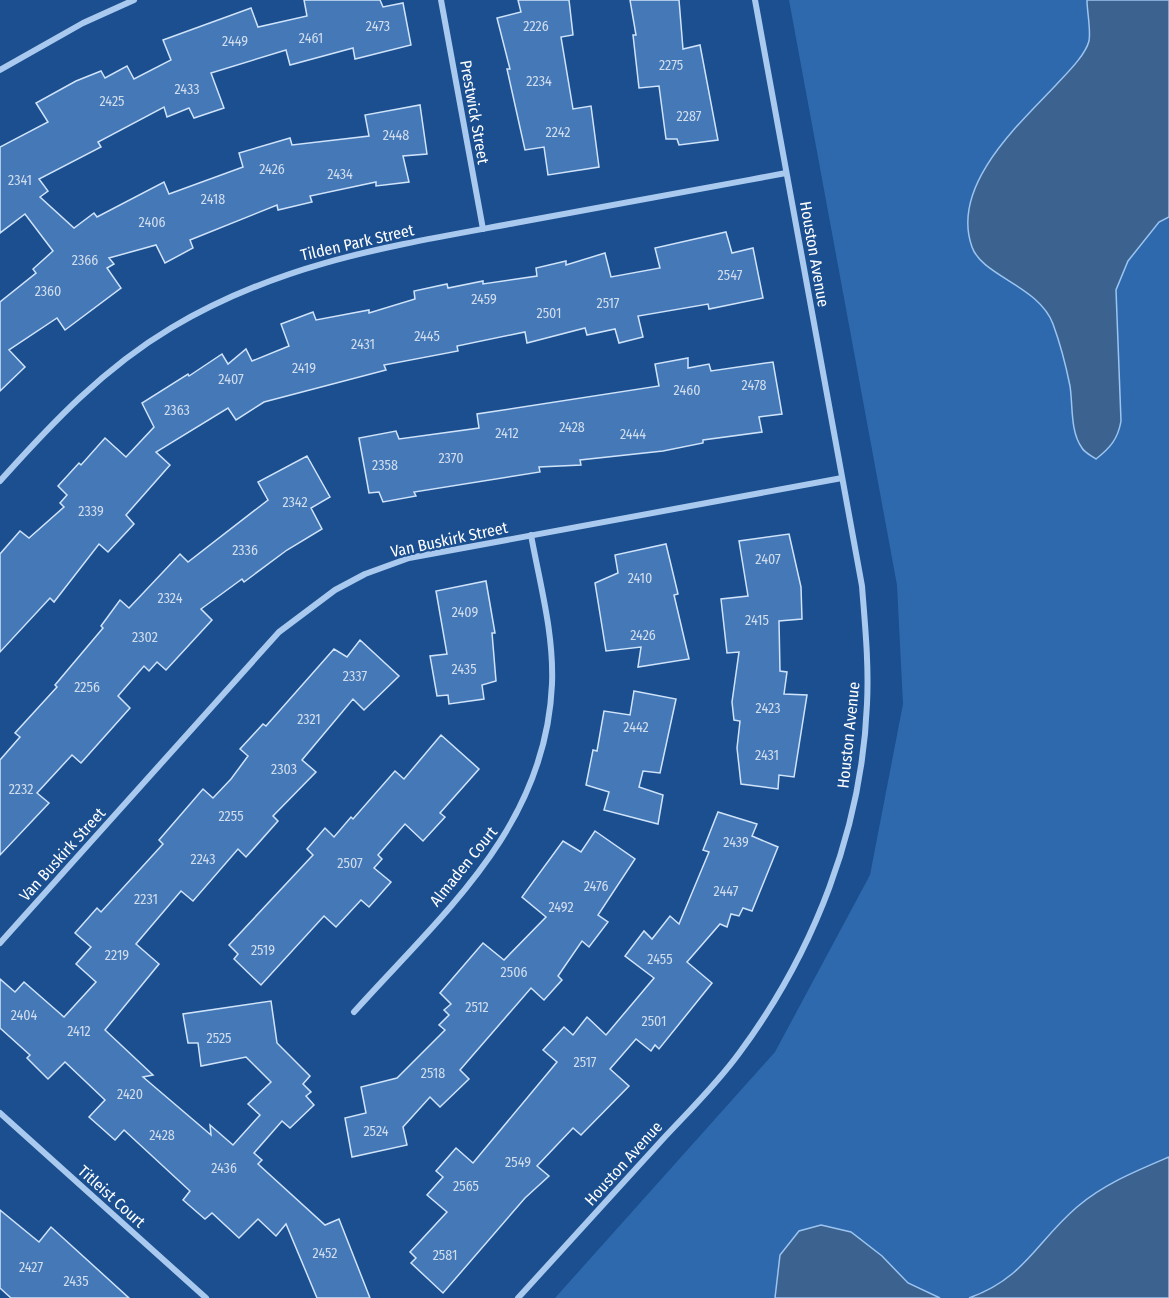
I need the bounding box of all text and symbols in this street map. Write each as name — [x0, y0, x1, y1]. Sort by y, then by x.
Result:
house number: 2473 — [366, 18, 390, 35]
house number: 2226 — [523, 18, 549, 35]
house number: 2461 — [299, 30, 323, 47]
house number: 2449 — [222, 33, 248, 50]
house number: 2275 — [659, 57, 683, 74]
street label: Prestwick Street — [456, 59, 493, 166]
house number: 2234 — [526, 73, 552, 90]
house number: 2433 — [174, 81, 200, 98]
house number: 2425 — [99, 93, 125, 110]
house number: 2287 — [677, 108, 702, 125]
house number: 2242 — [546, 124, 570, 141]
house number: 2448 — [383, 127, 409, 144]
house number: 2426 — [259, 161, 285, 178]
house number: 2434 — [327, 166, 353, 183]
house number: 2341 — [8, 172, 32, 189]
house number: 2418 — [201, 191, 225, 208]
street label: Houston Avenue — [796, 200, 833, 309]
house number: 2406 — [139, 214, 166, 231]
street label: Tilden Park Street — [299, 220, 416, 265]
house number: 2366 — [72, 252, 98, 269]
house number: 2547 — [718, 267, 743, 284]
house number: 2360 — [35, 283, 61, 300]
house number: 2459 — [471, 291, 497, 308]
house number: 2517 — [596, 295, 620, 312]
house number: 2501 — [536, 305, 562, 322]
house number: 2445 — [414, 328, 440, 345]
house number: 2431 — [351, 336, 375, 353]
house number: 2419 — [292, 360, 316, 377]
house number: 2407 — [218, 371, 244, 388]
house number: 2478 — [742, 377, 766, 394]
house number: 2460 — [674, 382, 700, 399]
house number: 2363 — [164, 402, 190, 419]
house number: 2428 — [559, 419, 585, 436]
house number: 2412 — [495, 425, 519, 442]
house number: 2444 — [620, 426, 646, 443]
house number: 2370 — [438, 450, 464, 467]
house number: 2358 — [372, 457, 398, 474]
house number: 2342 — [282, 494, 308, 511]
house number: 2339 — [78, 503, 104, 520]
street label: Van Buskirk Street — [389, 518, 510, 561]
house number: 2336 — [232, 542, 258, 559]
house number: 2407 — [755, 551, 781, 568]
house number: 2410 — [628, 570, 652, 587]
house number: 2324 — [157, 590, 183, 607]
house number: 2409 — [452, 604, 479, 621]
house number: 2415 — [745, 612, 769, 629]
house number: 2426 — [630, 627, 656, 644]
house number: 2302 — [132, 629, 158, 646]
house number: 2435 — [451, 661, 477, 678]
house number: 2337 — [343, 668, 368, 685]
house number: 2256 — [74, 679, 100, 696]
street label: Houston Avenue — [833, 681, 864, 789]
house number: 2423 — [756, 700, 780, 717]
house number: 2321 — [297, 711, 321, 728]
house number: 2442 — [623, 719, 649, 736]
house number: 2431 — [755, 747, 779, 764]
house number: 2303 — [271, 761, 297, 778]
house number: 2232 — [9, 781, 33, 798]
street label: Van Buskirk Street — [15, 803, 110, 905]
house number: 2255 — [218, 808, 244, 825]
street label: Almaden Court — [426, 822, 502, 910]
house number: 2439 — [723, 834, 749, 851]
house number: 2243 — [191, 851, 215, 868]
house number: 2507 — [337, 855, 363, 872]
house number: 2476 — [584, 878, 608, 895]
house number: 2447 — [714, 883, 739, 900]
house number: 2231 — [134, 891, 158, 908]
house number: 2492 — [548, 899, 574, 916]
house number: 2519 — [251, 942, 275, 959]
house number: 2219 — [105, 947, 129, 964]
house number: 2455 — [647, 951, 673, 968]
house number: 2506 — [501, 964, 527, 981]
house number: 2512 — [465, 999, 489, 1016]
house number: 2404 — [11, 1007, 38, 1024]
house number: 2501 — [641, 1013, 667, 1030]
house number: 2412 — [67, 1023, 91, 1040]
house number: 2525 — [206, 1030, 232, 1047]
house number: 2517 — [573, 1054, 597, 1071]
house number: 2518 — [421, 1065, 445, 1082]
house number: 2420 — [117, 1086, 143, 1103]
street label: Houston Avenue — [581, 1117, 666, 1209]
house number: 2524 — [363, 1123, 389, 1140]
house number: 2428 — [149, 1127, 175, 1144]
house number: 2549 — [505, 1154, 531, 1171]
house number: 2436 — [211, 1160, 237, 1177]
street label: Titleist Court — [74, 1161, 150, 1232]
house number: 2565 — [453, 1178, 479, 1195]
house number: 2452 — [313, 1245, 338, 1262]
house number: 2581 — [433, 1247, 457, 1264]
house number: 2427 — [19, 1259, 43, 1276]
house number: 2435 — [63, 1273, 89, 1290]

